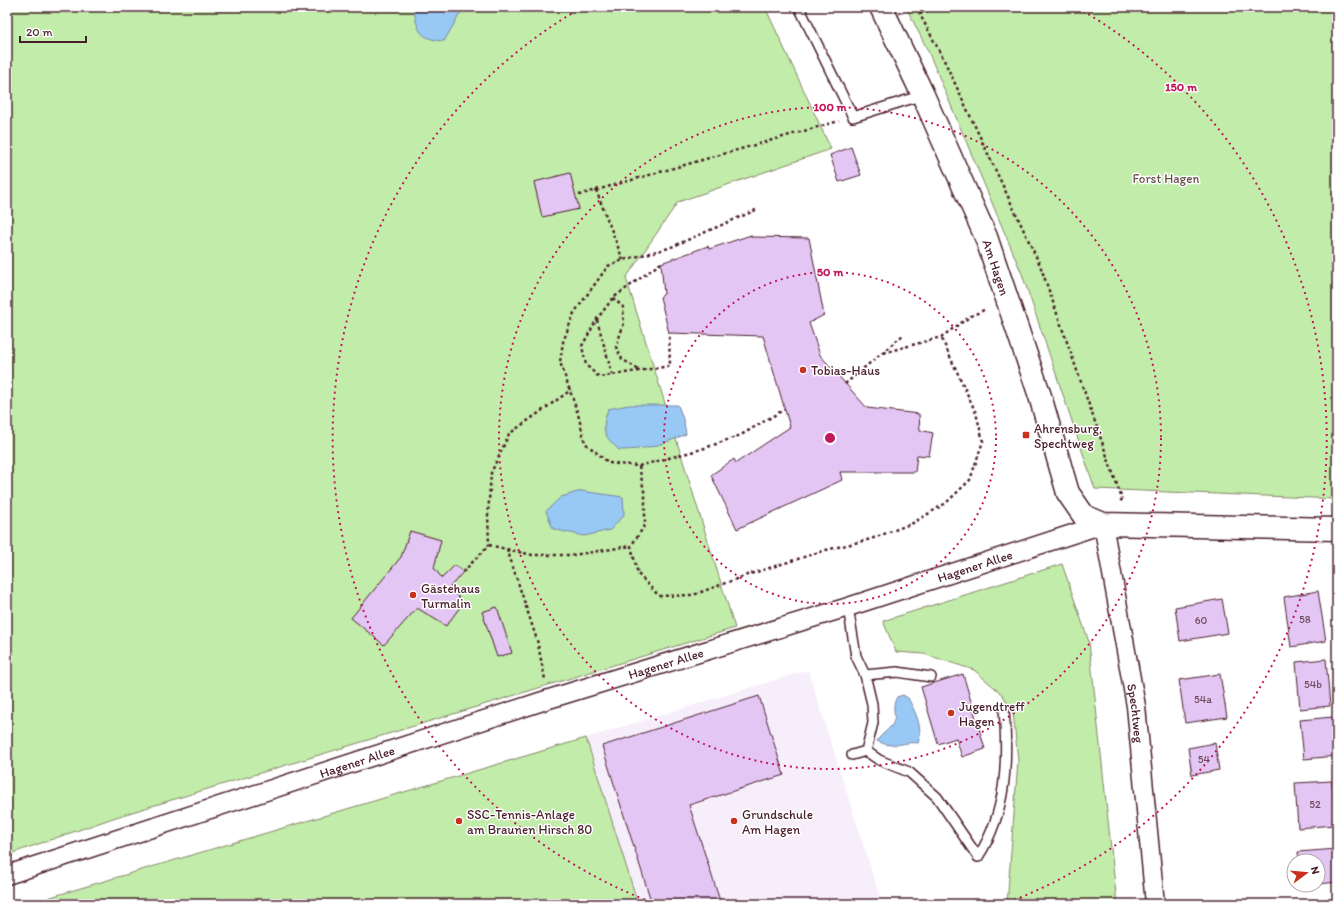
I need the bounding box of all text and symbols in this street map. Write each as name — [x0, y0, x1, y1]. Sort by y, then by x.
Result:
scale bar — [20, 18, 86, 44]
text: 20 m — [26, 25, 53, 39]
text: 150 m — [1165, 80, 1198, 94]
text: 100 m — [813, 100, 847, 114]
park label: Forst Hagen — [1133, 171, 1200, 186]
street label: Am Hagen — [979, 238, 1013, 298]
text: 50 m — [817, 265, 844, 279]
place label: Tobias-Haus — [811, 363, 880, 378]
marker: Tobias-Haus — [798, 365, 808, 375]
place label: Ahrensburg, Spechtweg — [1034, 421, 1102, 451]
marker: Ahrensburg, Spechtweg — [1021, 430, 1031, 440]
centre of rings — [823, 431, 837, 445]
street label: Hagener Allee — [935, 547, 1014, 585]
place label: Gästehaus Turmalin — [421, 581, 480, 611]
marker: Gästehaus Turmalin — [408, 590, 418, 600]
house number: 58 — [1299, 613, 1311, 626]
house number: 60 — [1195, 614, 1208, 627]
street label: Hagener Allee — [626, 645, 705, 682]
house number: 54b — [1304, 678, 1322, 691]
street label: Spechtweg — [1124, 682, 1147, 744]
house number: 54a — [1194, 693, 1212, 706]
place label: Jugendtreff Hagen — [959, 699, 1025, 729]
marker: Jugendtreff Hagen — [946, 708, 956, 718]
street label: Hagener Allee — [318, 743, 397, 781]
house number: 54 — [1198, 753, 1211, 766]
house number: 52 — [1309, 798, 1321, 811]
place label: SSC-Tennis-Anlage am Braunen Hirsch 80 — [467, 807, 592, 837]
place label: Grundschule Am Hagen — [742, 807, 813, 837]
marker: SSC-Tennis-Anlage am Braunen Hirsch 80 — [454, 816, 464, 826]
marker: Grundschule Am Hagen — [729, 816, 739, 826]
north arrow — [1286, 853, 1326, 893]
text: N — [1308, 865, 1322, 876]

